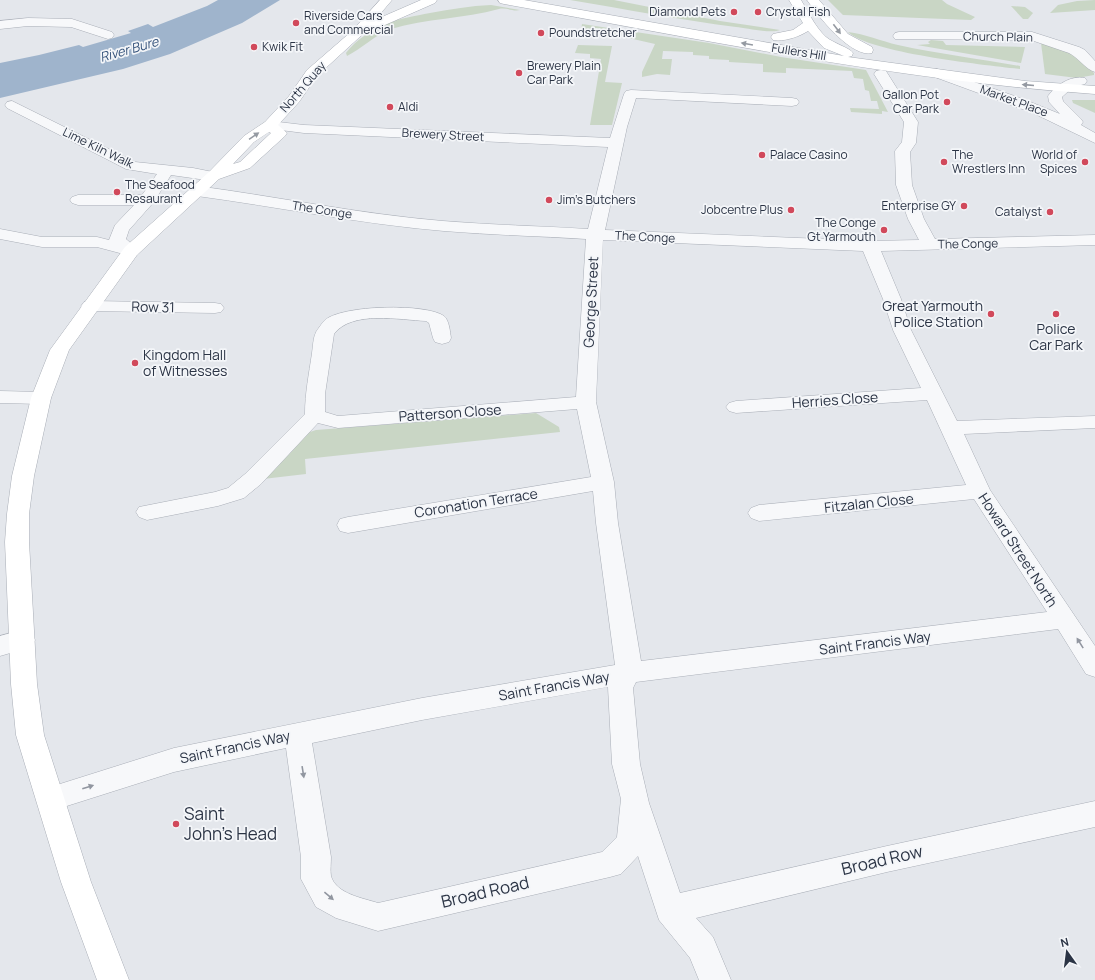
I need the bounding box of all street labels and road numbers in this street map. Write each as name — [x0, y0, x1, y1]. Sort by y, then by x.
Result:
street label: Church Plain — [963, 27, 1033, 46]
street label: Fullers Hill — [770, 39, 828, 64]
street label: North Quay — [276, 57, 330, 116]
street label: Market Place — [978, 80, 1051, 121]
street label: Lime Kiln Walk — [60, 123, 137, 172]
street label: Brewery Street — [401, 124, 485, 145]
street label: The Conge — [291, 196, 353, 223]
street label: The Conge — [614, 226, 676, 247]
street label: The Conge — [938, 234, 998, 253]
street label: George Street — [579, 255, 602, 348]
street label: Row 31 — [131, 297, 175, 316]
street label: Herries Close — [791, 387, 879, 412]
street label: Patterson Close — [398, 399, 502, 426]
street label: Coronation Terrace — [413, 483, 539, 522]
street label: Fitzalan Close — [823, 488, 915, 517]
street label: Howard Street North — [974, 489, 1062, 610]
street label: Saint Francis Way — [818, 626, 932, 659]
street label: Saint Francis Way — [497, 666, 612, 705]
street label: Saint Francis Way — [178, 725, 292, 767]
street label: Broad Row — [839, 839, 925, 880]
street label: Broad Road — [439, 870, 531, 913]

